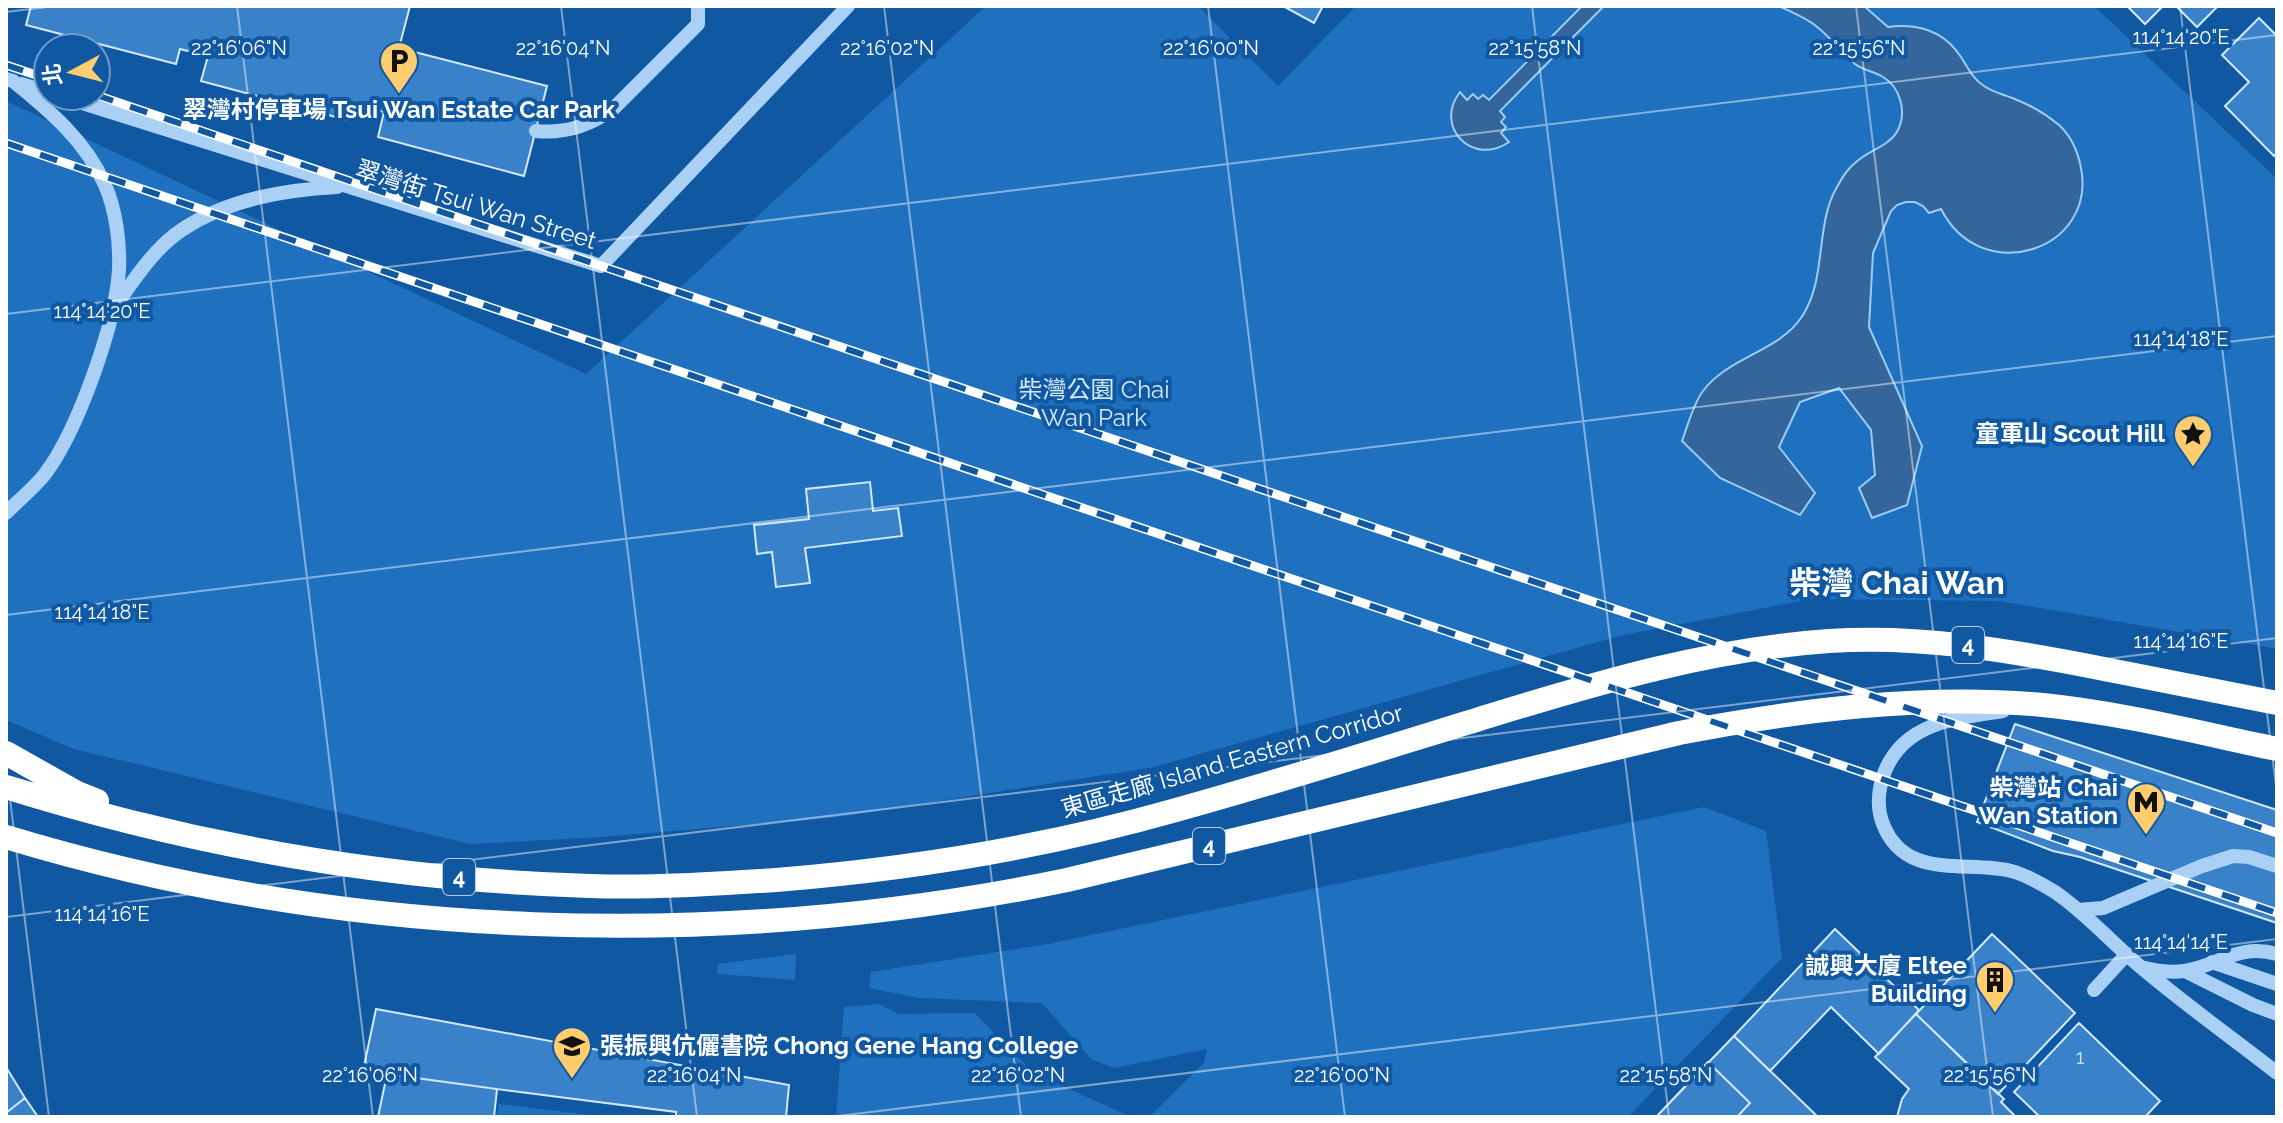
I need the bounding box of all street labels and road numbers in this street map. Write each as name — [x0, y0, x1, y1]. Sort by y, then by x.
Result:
street label: 翠灣街 Tsui Wan Street — [352, 154, 600, 255]
road number: 4 — [1952, 627, 1984, 663]
street label: 東區走廊 Island Eastern Corridor — [1058, 698, 1407, 823]
road number: 4 — [1193, 828, 1225, 864]
road number: 4 — [443, 859, 475, 895]

